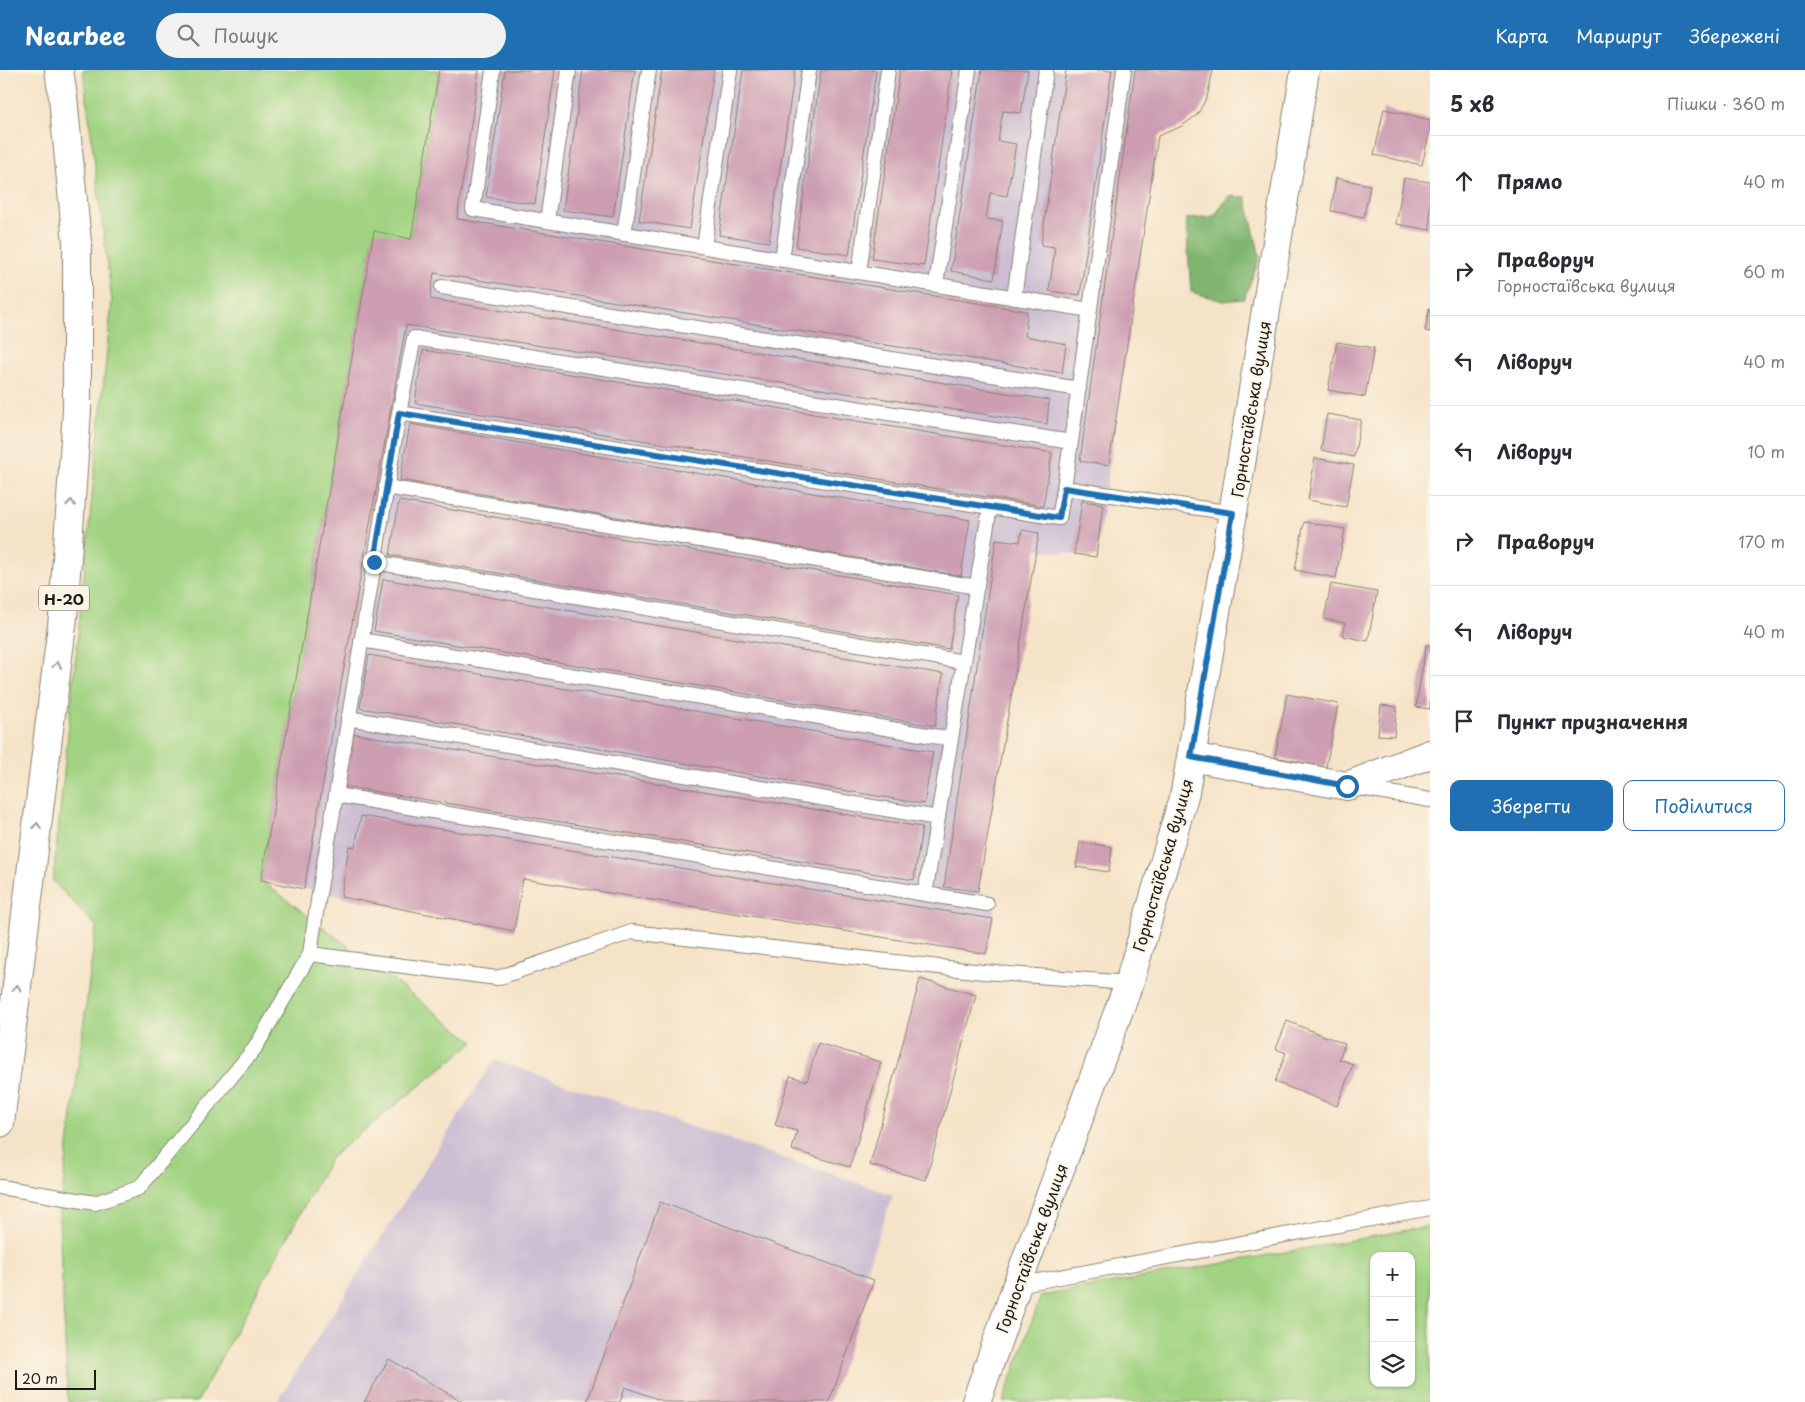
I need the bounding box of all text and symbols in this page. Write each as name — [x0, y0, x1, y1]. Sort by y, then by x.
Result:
search box — [156, 13, 506, 58]
text: Nearbee — [25, 17, 126, 53]
icon: search — [174, 21, 202, 49]
text: Пошук — [214, 21, 278, 49]
text: Карта — [1495, 22, 1548, 49]
text: Маршрут — [1576, 22, 1661, 49]
text: Збережені — [1689, 22, 1780, 49]
text: 5 хв — [1450, 87, 1494, 119]
text: Пішки · 360 m — [1667, 91, 1785, 115]
icon: ahead — [1450, 167, 1478, 195]
text: Прямо — [1497, 167, 1562, 195]
text: 40 m — [1743, 169, 1785, 193]
text: Праворуч — [1497, 245, 1594, 273]
icon: right — [1450, 257, 1478, 285]
text: 60 m — [1743, 259, 1785, 283]
text: Горностаївська вулиця — [1497, 273, 1676, 297]
street label: Горностаївська вулиця — [1224, 319, 1276, 499]
icon: left — [1450, 347, 1478, 375]
text: Ліворуч — [1497, 347, 1573, 375]
text: 40 m — [1743, 349, 1785, 373]
icon: left — [1450, 437, 1478, 465]
text: Ліворуч — [1497, 437, 1573, 465]
text: 10 m — [1748, 439, 1785, 463]
one-way arrow — [65, 499, 76, 507]
icon: right — [1450, 527, 1478, 555]
text: Праворуч — [1497, 527, 1594, 555]
text: 170 m — [1739, 529, 1785, 553]
route end — [363, 551, 386, 574]
road number: Н-20 — [39, 586, 89, 610]
icon: left — [1450, 617, 1478, 645]
text: Ліворуч — [1497, 617, 1573, 645]
text: 40 m — [1743, 619, 1785, 643]
one-way arrow — [51, 661, 62, 669]
icon: arrive — [1450, 707, 1478, 735]
text: Пункт призначення — [1497, 707, 1688, 735]
route start — [1336, 775, 1359, 798]
street label: Горностаївська вулиця — [1126, 776, 1198, 954]
button: Зберегти — [1450, 780, 1613, 831]
button: Поділитися — [1623, 780, 1785, 831]
one-way arrow — [31, 822, 42, 830]
one-way arrow — [11, 983, 22, 991]
street label: Горностаївська вулиця — [989, 1160, 1073, 1336]
map controls — [1370, 1252, 1415, 1387]
button: + — [1370, 1252, 1415, 1297]
button: − — [1370, 1297, 1415, 1342]
button: layers — [1370, 1342, 1415, 1387]
scale bar — [15, 1367, 96, 1390]
text: 20 m — [22, 1368, 58, 1389]

